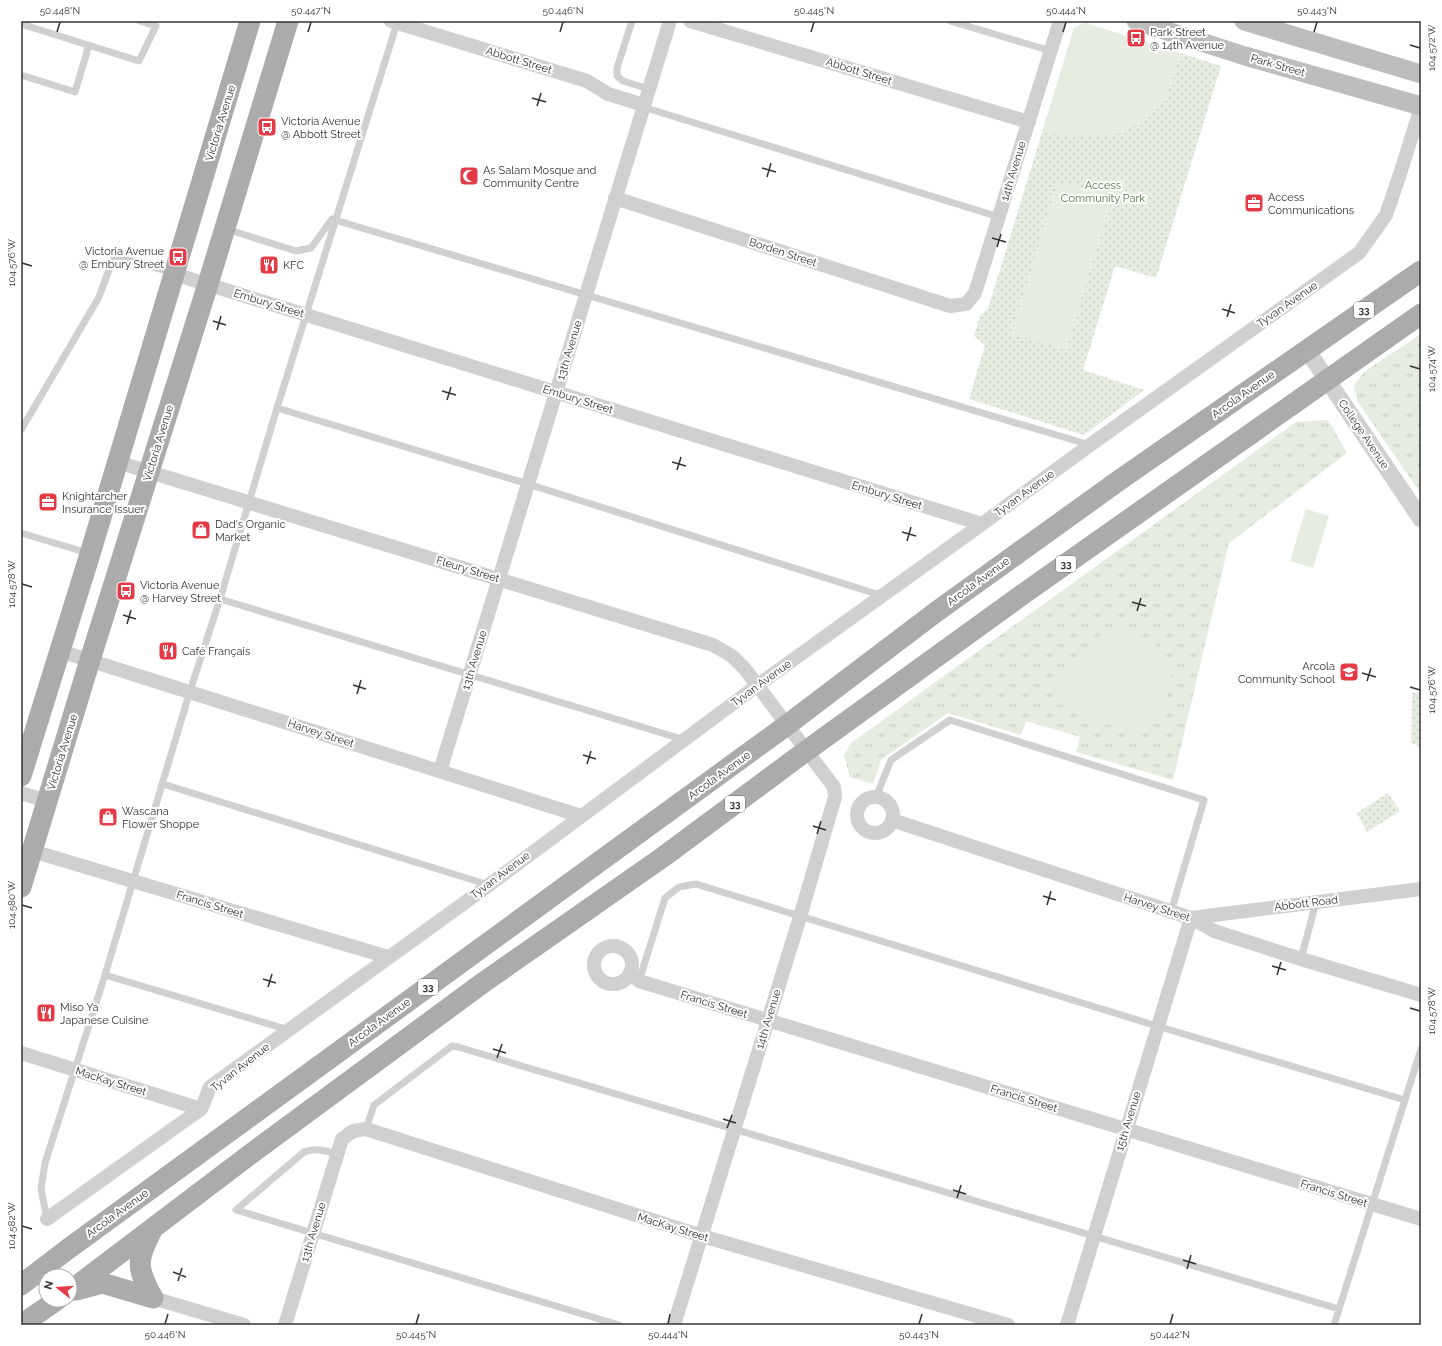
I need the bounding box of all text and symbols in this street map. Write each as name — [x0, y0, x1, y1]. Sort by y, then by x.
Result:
text: 50.448°N — [40, 5, 80, 16]
text: 50.447°N — [291, 5, 331, 16]
text: 50.446°N — [543, 5, 583, 16]
text: 50.445°N — [794, 5, 834, 16]
text: 50.444°N — [1046, 5, 1086, 16]
text: 50.443°N — [1297, 5, 1337, 16]
text: 104.572°W — [1426, 24, 1437, 71]
place label: Park Street @ 14th Avenue — [1150, 26, 1224, 52]
bus stop icon: Park Street @ 14th Avenue — [1125, 27, 1147, 49]
street label: Abbott Street — [484, 44, 554, 77]
street label: Park Street — [1249, 52, 1307, 79]
street label: Abbott Street — [824, 55, 894, 88]
street label: Victoria Avenue — [203, 83, 238, 163]
place label: Victoria Avenue @ Abbott Street — [281, 115, 361, 141]
bus stop icon: Victoria Avenue @ Abbott Street — [256, 116, 278, 138]
street label: 14th Avenue — [998, 139, 1029, 203]
place label: As Salam Mosque and Community Centre — [483, 164, 596, 190]
mosque icon: As Salam Mosque and Community Centre — [458, 165, 480, 187]
park label: Access Community Park — [1061, 179, 1145, 205]
place label: Access Communications — [1268, 191, 1354, 217]
office icon: Access Communications — [1243, 192, 1265, 214]
street label: Borden Street — [747, 235, 819, 270]
text: 104.576°W — [6, 239, 17, 287]
place label: Victoria Avenue @ Embury Street — [79, 245, 165, 271]
bus stop icon: Victoria Avenue @ Embury Street — [167, 246, 189, 268]
restaurant icon: KFC — [258, 254, 280, 276]
place label: KFC — [283, 259, 304, 272]
street label: Tyvan Avenue — [1254, 278, 1321, 330]
street label: Embury Street — [232, 287, 306, 320]
road number: 33 — [1354, 302, 1374, 318]
street label: 13th Avenue — [554, 318, 585, 382]
text: 104.574°W — [1426, 345, 1437, 392]
street label: Arcola Avenue — [1209, 368, 1278, 421]
street label: Embury Street — [541, 383, 615, 416]
street label: College Avenue — [1336, 397, 1392, 472]
street label: Victoria Avenue — [141, 403, 176, 483]
street label: Tyvan Avenue — [992, 467, 1057, 520]
street label: Embury Street — [850, 479, 924, 512]
place label: Knightarcher Insurance Issuer — [62, 490, 145, 516]
office icon: Knightarcher Insurance Issuer — [37, 491, 59, 513]
place label: Dad's Organic Market — [215, 518, 285, 544]
shop icon: Dad's Organic Market — [190, 519, 212, 541]
street label: Fleury Street — [435, 554, 501, 585]
street label: Arcola Avenue — [945, 554, 1012, 608]
road number: 33 — [1056, 556, 1076, 572]
text: 104.578°W — [6, 560, 17, 608]
place label: Victoria Avenue @ Harvey Street — [140, 579, 221, 605]
bus stop icon: Victoria Avenue @ Harvey Street — [115, 580, 137, 602]
street label: 13th Avenue — [459, 628, 490, 692]
restaurant icon: Café Français — [157, 640, 179, 662]
place label: Café Français — [182, 645, 250, 658]
street label: Tyvan Avenue — [729, 657, 794, 710]
place label: Arcola Community School — [1238, 660, 1335, 686]
school or university icon: Arcola Community School — [1338, 661, 1360, 683]
text: 104.576°W — [1426, 666, 1437, 714]
street label: Victoria Avenue — [45, 712, 80, 792]
street label: Harvey Street — [286, 717, 356, 750]
street label: Arcola Avenue — [686, 748, 753, 802]
road number: 33 — [725, 796, 745, 812]
place label: Wascana Flower Shoppe — [122, 805, 200, 831]
shop icon: Wascana Flower Shoppe — [97, 806, 119, 828]
street label: Tyvan Avenue — [468, 849, 533, 902]
text: 104.580°W — [6, 880, 17, 929]
street label: Francis Street — [175, 888, 245, 921]
street label: Harvey Street — [1122, 891, 1192, 924]
street label: Abbott Road — [1273, 893, 1339, 914]
road number: 33 — [418, 979, 438, 995]
street label: 14th Avenue — [753, 987, 784, 1051]
text: 104.578°W — [1426, 987, 1437, 1035]
street label: Francis Street — [679, 988, 749, 1021]
street label: Arcola Avenue — [346, 995, 413, 1049]
place label: Miso Ya Japanese Cuisine — [60, 1001, 149, 1027]
restaurant icon: Miso Ya Japanese Cuisine — [35, 1002, 57, 1024]
street label: Tyvan Avenue — [208, 1040, 273, 1094]
street label: MacKay Street — [74, 1065, 148, 1099]
street label: Francis Street — [989, 1082, 1059, 1115]
street label: 15th Avenue — [1113, 1089, 1144, 1153]
street label: Francis Street — [1299, 1177, 1369, 1210]
street label: Arcola Avenue — [84, 1186, 151, 1240]
street label: 13th Avenue — [298, 1200, 329, 1264]
text: 104.582°W — [6, 1202, 17, 1250]
street label: MacKay Street — [636, 1211, 710, 1245]
north arrow — [38, 1268, 78, 1308]
text: N — [41, 1279, 56, 1291]
text: 50.446°N — [145, 1329, 185, 1340]
text: 50.445°N — [396, 1329, 436, 1340]
text: 50.444°N — [648, 1329, 688, 1340]
text: 50.443°N — [899, 1329, 939, 1340]
text: 50.442°N — [1150, 1329, 1190, 1340]

